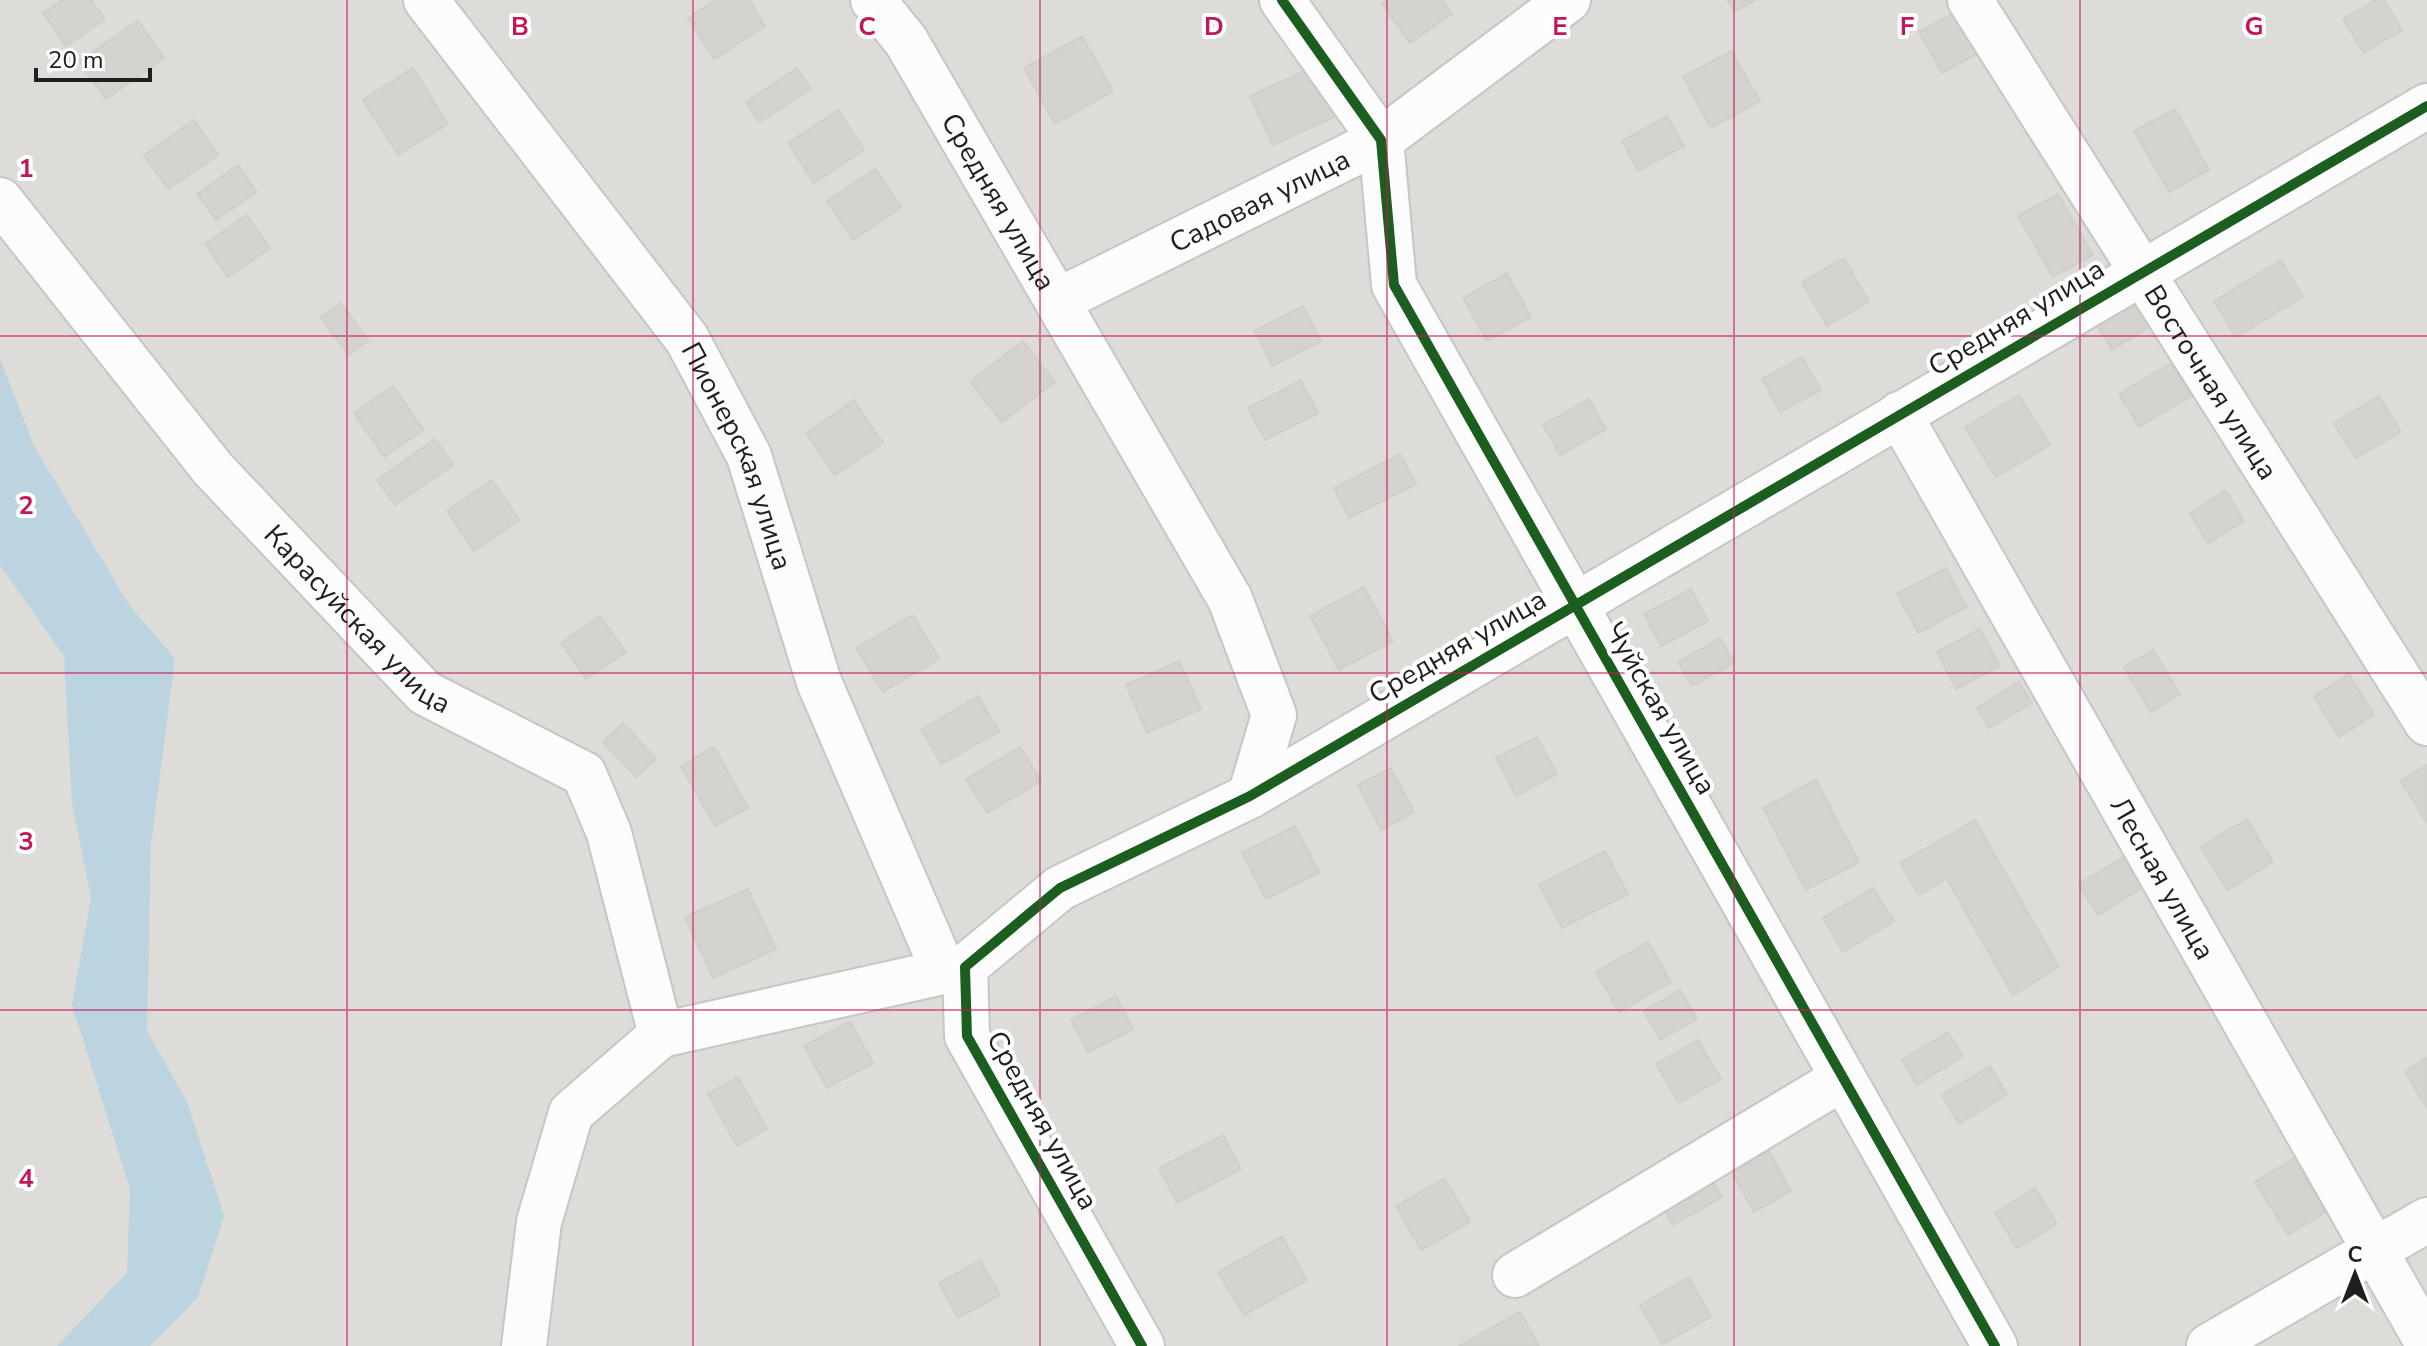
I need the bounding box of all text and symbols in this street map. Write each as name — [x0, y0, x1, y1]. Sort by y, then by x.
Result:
text: B — [511, 9, 529, 44]
text: C — [858, 9, 876, 44]
text: D — [1204, 9, 1224, 44]
text: E — [1552, 9, 1568, 44]
text: F — [1900, 9, 1914, 44]
text: G — [2244, 9, 2264, 44]
scale bar — [36, 32, 150, 82]
text: 20 m — [48, 44, 104, 76]
street label: Средняя улица — [932, 106, 1065, 297]
street label: Садовая улица — [1163, 140, 1356, 262]
text: 1 — [18, 151, 34, 186]
street label: Средняя улица — [1921, 250, 2112, 385]
street label: Восточная улица — [2135, 278, 2286, 487]
street label: Пионерская улица — [672, 336, 801, 575]
text: 2 — [18, 488, 34, 523]
street label: Карасуйская улица — [255, 517, 457, 723]
street label: Средняя улица — [1362, 581, 1553, 713]
street label: Чуйская улица — [1595, 615, 1725, 802]
street label: Лесная улица — [2101, 791, 2224, 967]
text: 3 — [18, 824, 34, 859]
street label: Средняя улица — [977, 1024, 1107, 1217]
text: 4 — [18, 1161, 34, 1196]
north arrow — [2315, 1234, 2395, 1314]
text: С — [2348, 1240, 2363, 1270]

